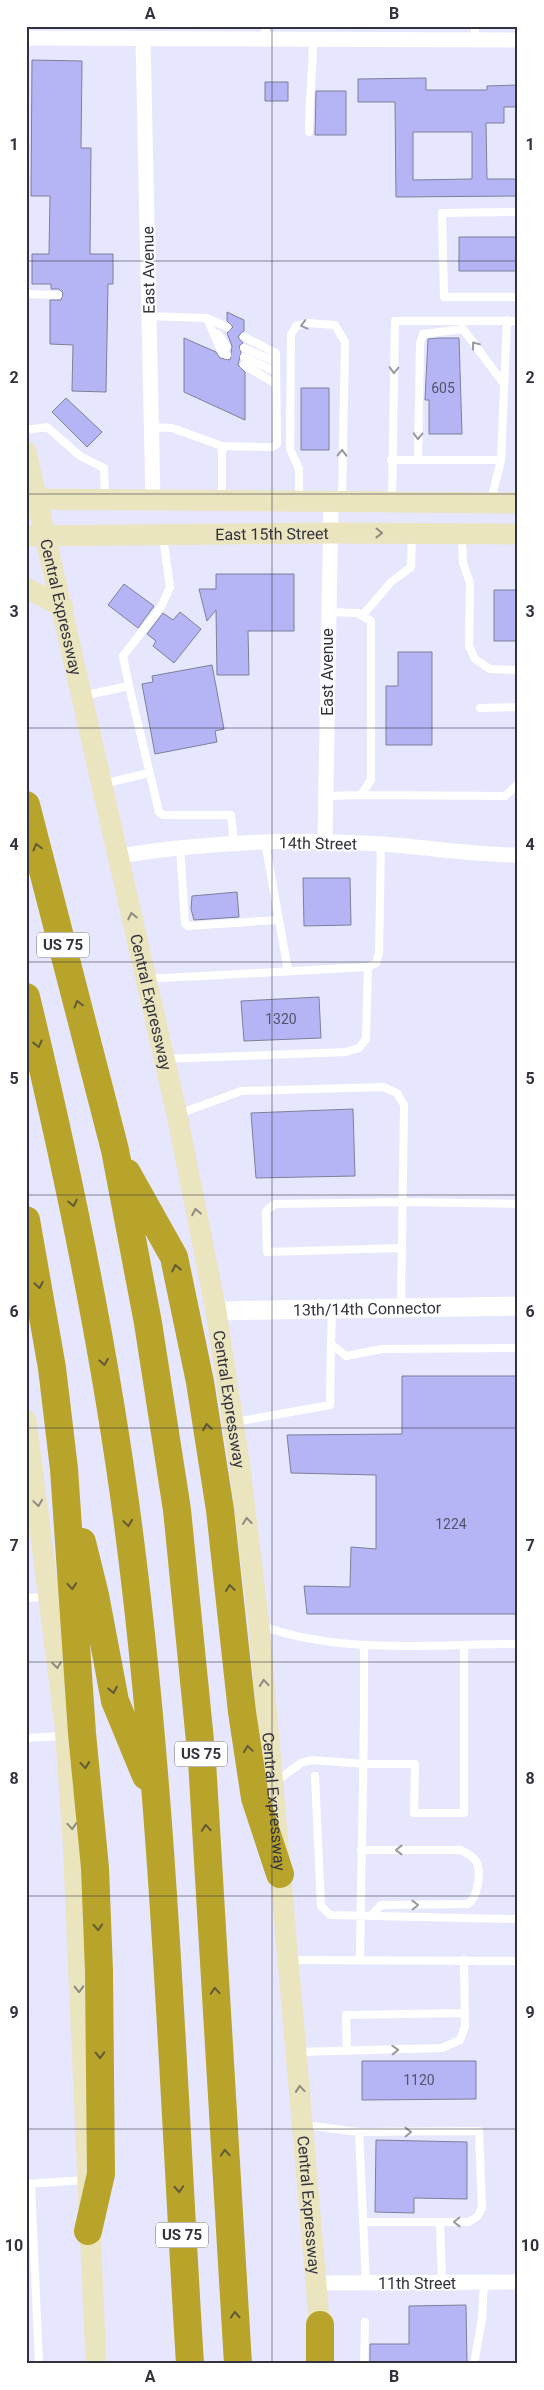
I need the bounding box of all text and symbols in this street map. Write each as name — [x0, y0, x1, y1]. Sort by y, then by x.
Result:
text: A — [145, 4, 156, 23]
text: B — [389, 4, 399, 23]
text: 1 — [9, 135, 19, 154]
text: 1 — [525, 135, 535, 154]
street label: East Avenue — [138, 226, 159, 314]
one-way arrow — [300, 319, 308, 330]
one-way arrow — [472, 341, 481, 351]
one-way arrow — [389, 366, 399, 374]
text: 2 — [9, 368, 19, 387]
text: 2 — [525, 368, 535, 387]
house number: 605 — [431, 380, 455, 396]
one-way arrow — [413, 432, 423, 440]
one-way arrow — [337, 449, 348, 457]
street label: East 15th Street — [215, 524, 329, 544]
one-way arrow — [376, 528, 384, 538]
street label: Central Expressway — [36, 537, 86, 678]
text: 3 — [9, 602, 19, 621]
text: 3 — [525, 602, 535, 621]
street label: East Avenue — [318, 628, 337, 716]
street label: 14th Street — [279, 833, 357, 854]
text: 4 — [9, 835, 19, 854]
text: 4 — [525, 835, 535, 854]
one-way arrow — [32, 842, 43, 851]
one-way arrow — [127, 912, 138, 921]
road number: US 75 — [37, 932, 89, 958]
street label: Central Expressway — [126, 932, 176, 1072]
one-way arrow — [74, 1001, 84, 1009]
house number: 1320 — [265, 1011, 297, 1027]
one-way arrow — [32, 1040, 43, 1049]
text: 5 — [9, 1069, 19, 1088]
text: 5 — [525, 1069, 535, 1088]
one-way arrow — [68, 1198, 78, 1207]
one-way arrow — [191, 1208, 202, 1216]
one-way arrow — [171, 1263, 182, 1272]
one-way arrow — [33, 1281, 43, 1290]
street label: 13th/14th Connector — [293, 1298, 442, 1320]
text: 6 — [9, 1302, 19, 1321]
text: 6 — [525, 1302, 535, 1321]
street label: Central Expressway — [209, 1329, 249, 1470]
one-way arrow — [98, 1358, 108, 1367]
one-way arrow — [202, 1423, 213, 1431]
one-way arrow — [32, 1500, 43, 1508]
house number: 1224 — [435, 1516, 467, 1532]
one-way arrow — [242, 1517, 253, 1525]
one-way arrow — [122, 1519, 133, 1527]
text: 7 — [9, 1536, 19, 1555]
text: 7 — [525, 1536, 535, 1555]
one-way arrow — [66, 1582, 77, 1590]
one-way arrow — [225, 1584, 236, 1592]
one-way arrow — [51, 1661, 62, 1669]
one-way arrow — [259, 1678, 270, 1686]
one-way arrow — [107, 1686, 117, 1695]
street label: Central Expressway — [258, 1731, 289, 1872]
road number: US 75 — [175, 1742, 227, 1766]
one-way arrow — [243, 1745, 254, 1753]
one-way arrow — [80, 1761, 91, 1769]
text: 8 — [9, 1769, 19, 1788]
text: 8 — [525, 1769, 535, 1788]
one-way arrow — [66, 1823, 77, 1831]
one-way arrow — [201, 1824, 212, 1832]
one-way arrow — [395, 1845, 403, 1855]
one-way arrow — [411, 1900, 419, 1910]
one-way arrow — [92, 1923, 103, 1931]
one-way arrow — [74, 1985, 84, 1993]
one-way arrow — [209, 1986, 220, 1994]
text: 9 — [9, 2003, 19, 2022]
text: 9 — [525, 2003, 535, 2022]
one-way arrow — [392, 2044, 400, 2055]
one-way arrow — [95, 2051, 105, 2059]
house number: 1120 — [403, 2072, 435, 2088]
one-way arrow — [294, 2085, 305, 2093]
one-way arrow — [404, 2126, 412, 2137]
street label: Central Expressway — [293, 2135, 324, 2276]
one-way arrow — [219, 2149, 230, 2157]
one-way arrow — [174, 2186, 185, 2194]
one-way arrow — [453, 2217, 460, 2227]
road number: US 75 — [156, 2222, 208, 2248]
text: 10 — [5, 2236, 23, 2255]
text: 10 — [521, 2236, 539, 2255]
street label: 11th Street — [378, 2274, 456, 2293]
one-way arrow — [229, 2311, 240, 2319]
text: A — [145, 2367, 156, 2386]
text: B — [389, 2367, 399, 2386]

